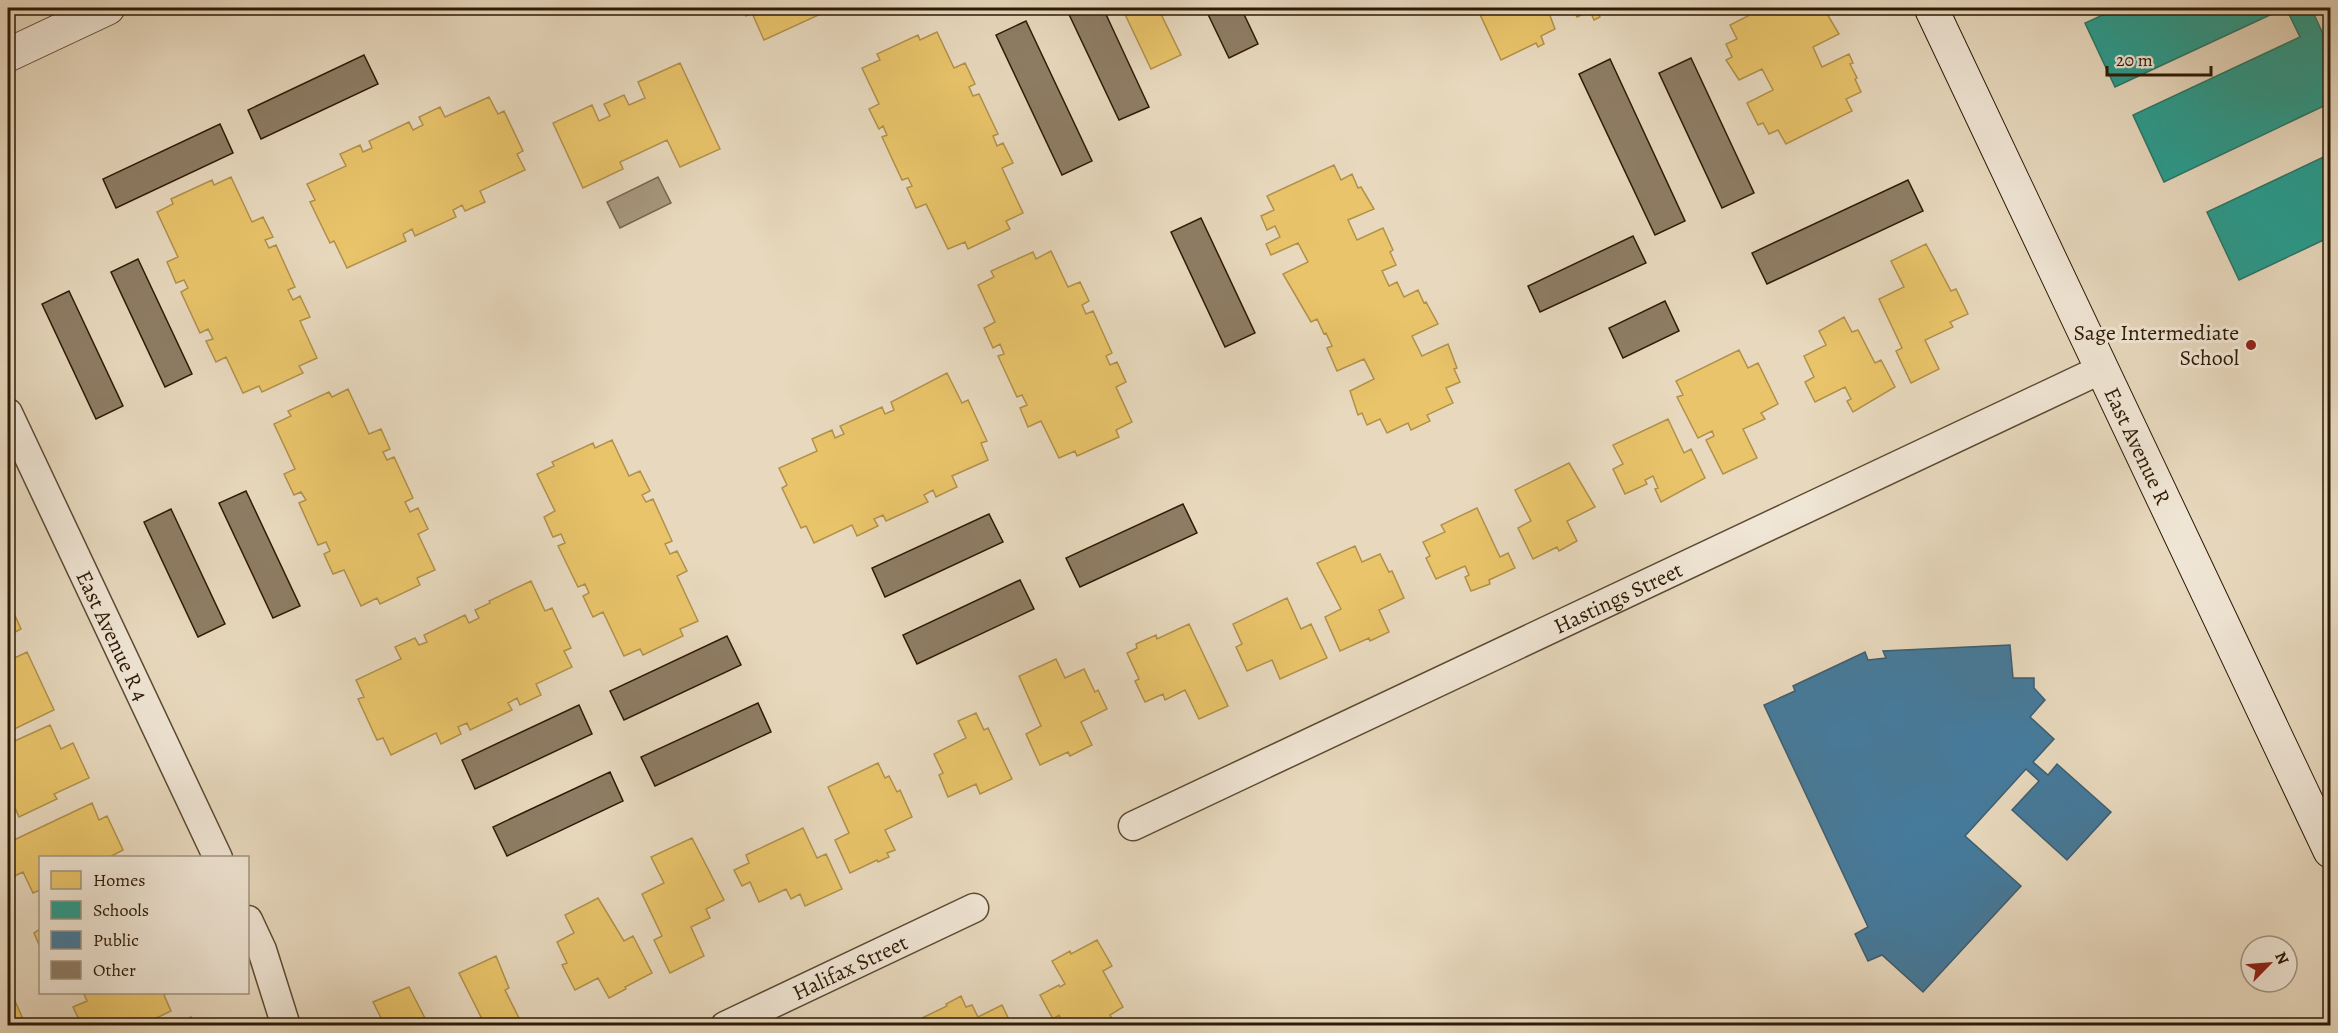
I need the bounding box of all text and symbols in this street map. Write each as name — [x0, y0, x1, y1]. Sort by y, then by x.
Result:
scale bar — [2107, 39, 2210, 77]
text: 20 m — [2116, 48, 2153, 72]
place label: Sage Intermediate School — [2073, 318, 2239, 373]
marker: Sage Intermediate School — [2244, 338, 2258, 352]
street label: East Avenue R — [2096, 382, 2178, 510]
street label: Hastings Street — [1549, 555, 1688, 642]
street label: East Avenue R 4 — [68, 566, 156, 706]
legend — [39, 856, 249, 994]
text: Homes — [93, 868, 145, 892]
text: Schools — [93, 898, 149, 922]
text: Public — [93, 928, 139, 952]
street label: Halifax Street — [788, 928, 913, 1008]
north arrow — [2239, 934, 2299, 994]
text: N — [2269, 948, 2294, 968]
text: Other — [93, 958, 136, 982]

